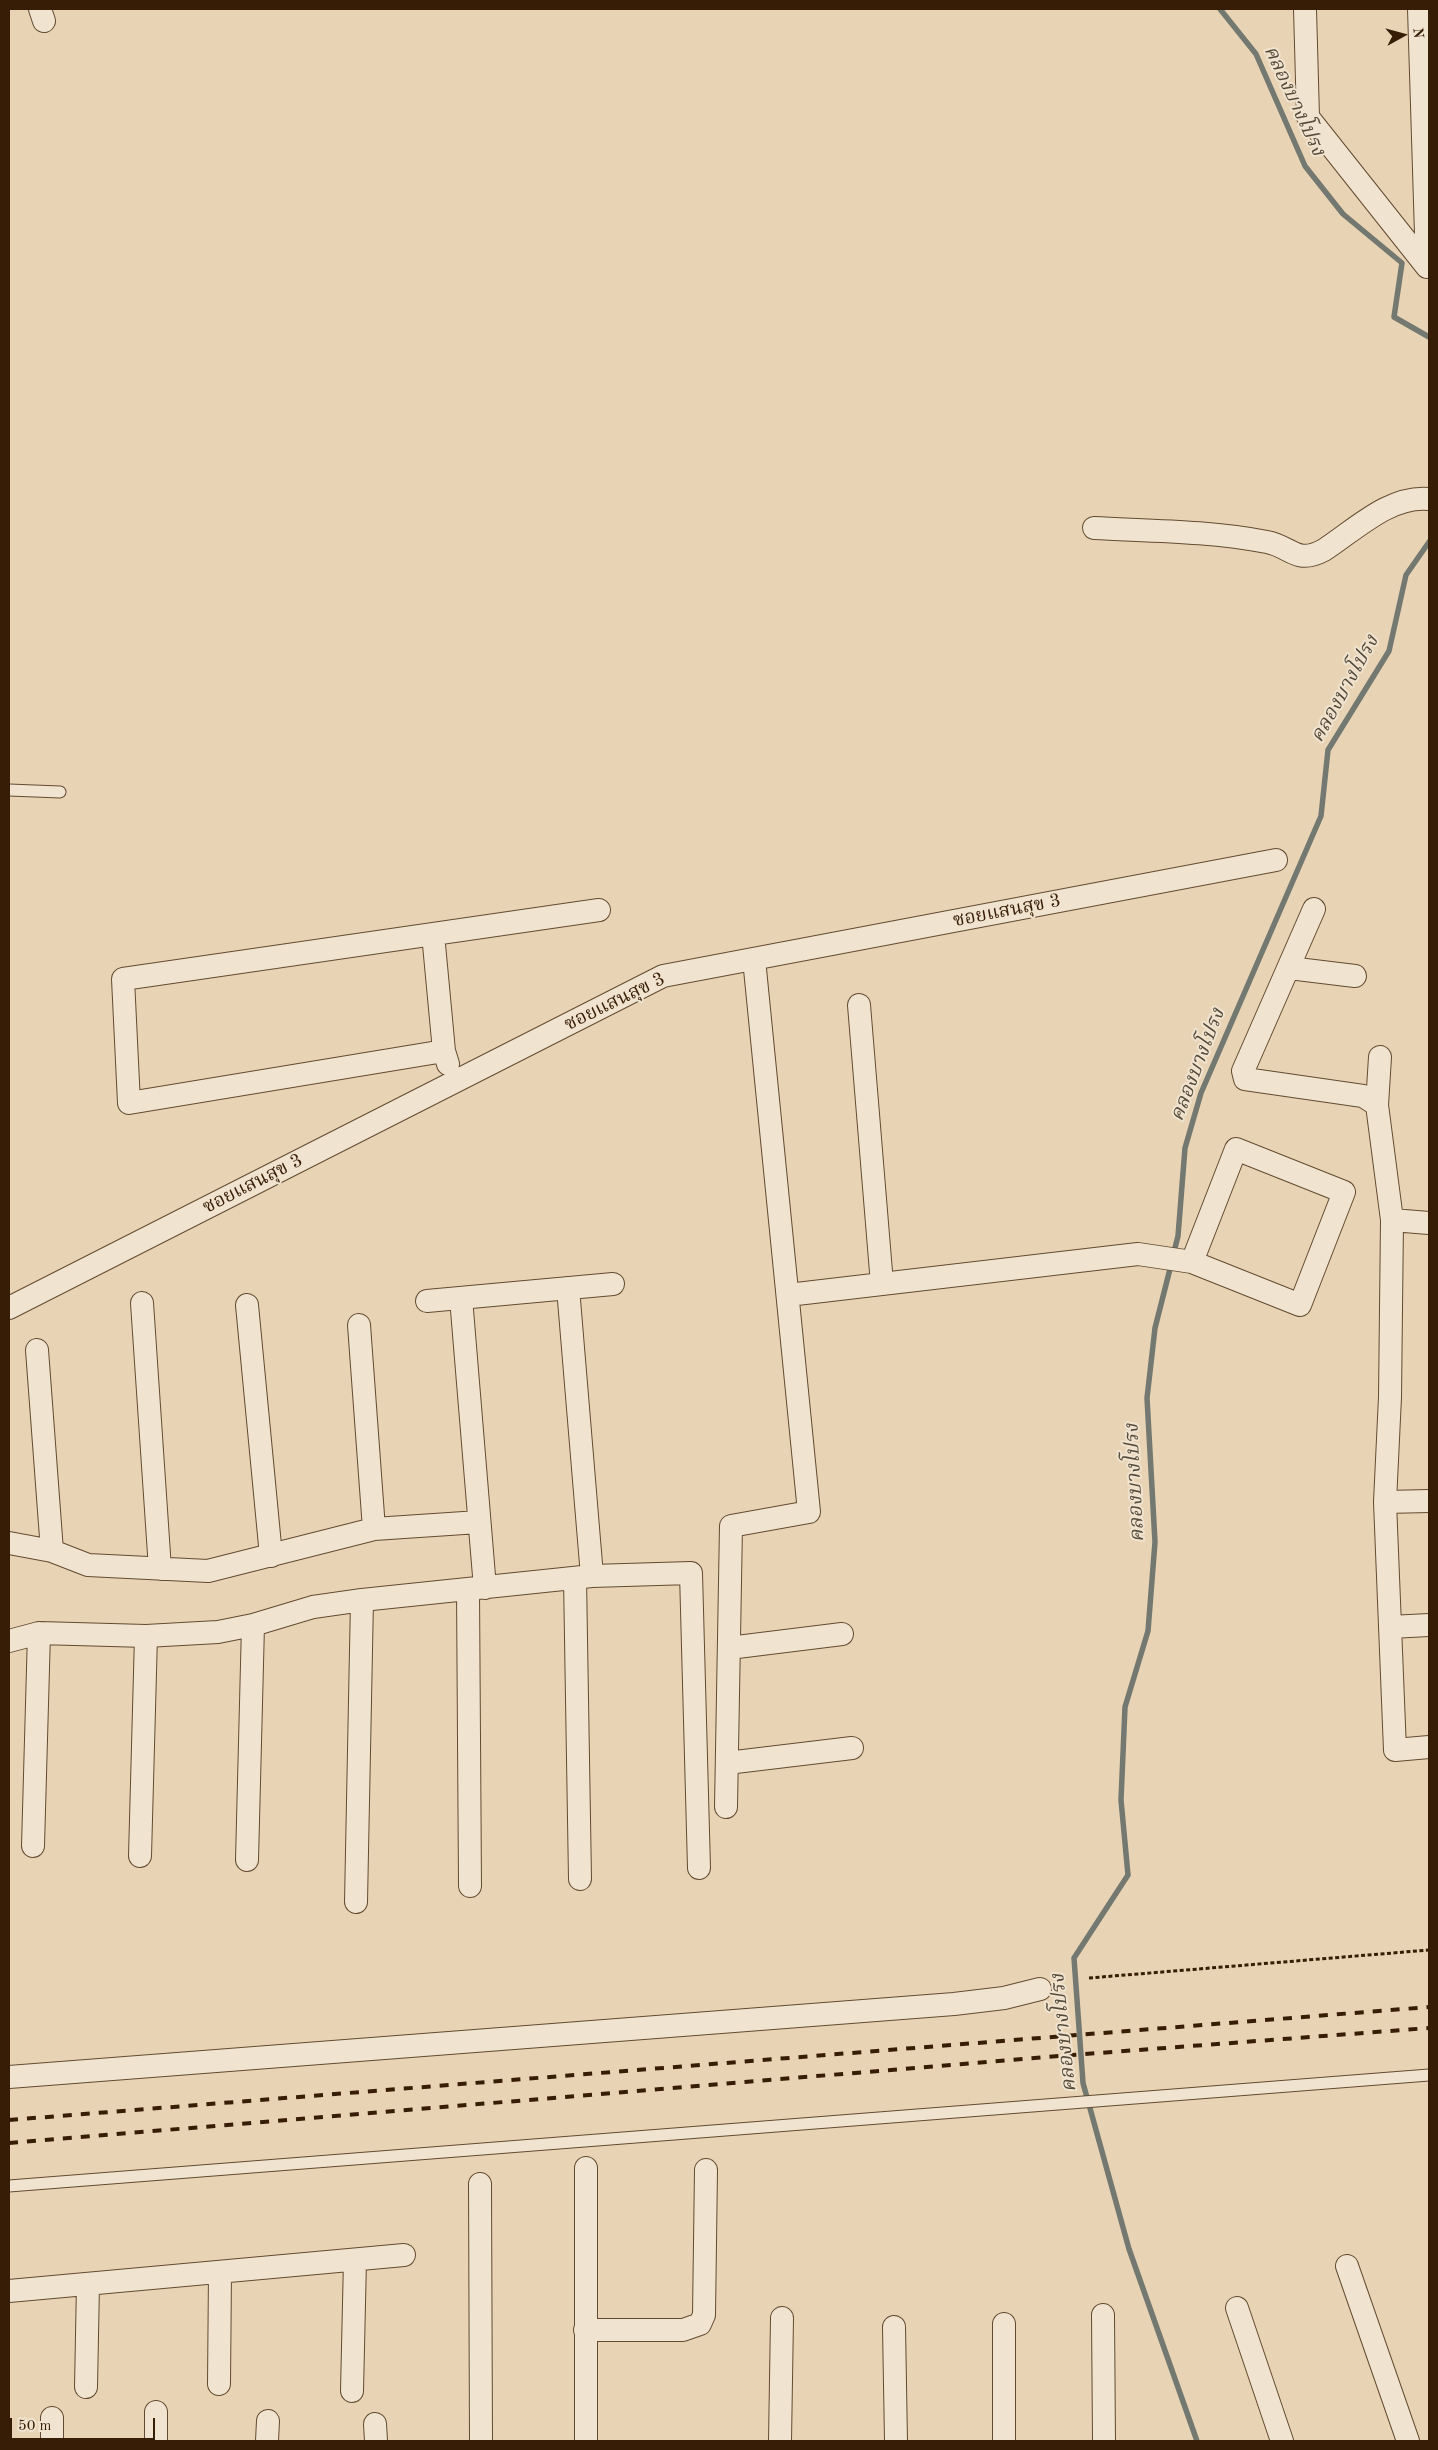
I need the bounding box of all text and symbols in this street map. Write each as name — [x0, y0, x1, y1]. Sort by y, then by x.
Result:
north arrow — [1378, 10, 1428, 60]
text: N — [1410, 27, 1425, 39]
water label: คลองบางโปรง — [1258, 42, 1330, 160]
water label: คลองบางโปรง — [1306, 631, 1384, 747]
street label: ซอยแสนสุข 3 — [951, 889, 1063, 933]
street label: ซอยแสนสุข 3 — [561, 968, 669, 1036]
water label: คลองบางโปรง — [1166, 1005, 1230, 1125]
street label: ซอยแสนสุข 3 — [199, 1149, 307, 1219]
water label: คลองบางโปรง — [1120, 1423, 1150, 1543]
water label: คลองบางโปรง — [1046, 1973, 1082, 2093]
scale bar — [12, 2408, 158, 2440]
text: 50 m — [18, 2419, 52, 2434]

